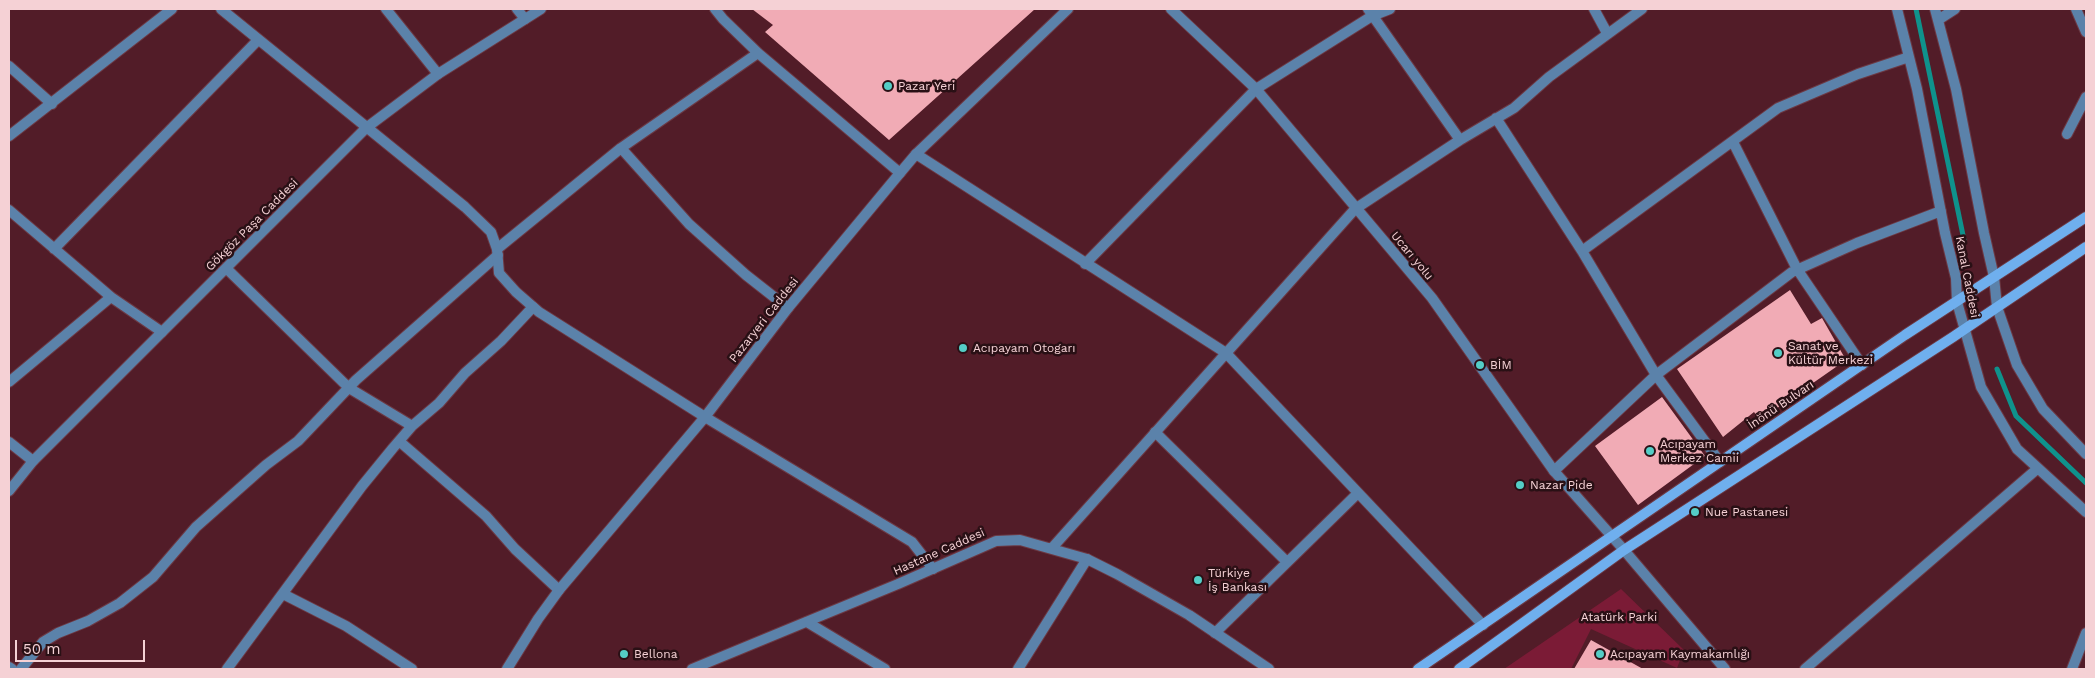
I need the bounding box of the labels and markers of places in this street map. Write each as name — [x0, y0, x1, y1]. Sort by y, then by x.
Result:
place label: Pazar Yeri — [898, 79, 955, 93]
marker: Pazar Yeri — [882, 80, 894, 92]
place label: Sanat ve Kültür Merkezi — [1788, 339, 1873, 367]
place label: Acıpayam Otogarı — [973, 341, 1076, 355]
marker: Acıpayam Otogarı — [957, 342, 969, 354]
marker: Sanat ve Kültür Merkezi — [1772, 347, 1784, 359]
place label: BİM — [1490, 358, 1512, 372]
marker: BİM — [1474, 359, 1486, 371]
place label: Acıpayam Merkez Camii — [1660, 437, 1739, 465]
marker: Acıpayam Merkez Camii — [1644, 445, 1656, 457]
place label: Nazar Pide — [1530, 478, 1593, 492]
marker: Nazar Pide — [1514, 479, 1526, 491]
place label: Nue Pastanesi — [1705, 505, 1788, 519]
marker: Nue Pastanesi — [1689, 506, 1701, 518]
place label: Türkiye İş Bankası — [1208, 566, 1267, 594]
marker: Türkiye İş Bankası — [1192, 574, 1204, 586]
place label: Bellona — [634, 647, 678, 661]
place label: Acıpayam Kaymakamlığı — [1610, 647, 1750, 661]
marker: Bellona — [618, 648, 630, 660]
marker: Acıpayam Kaymakamlığı — [1594, 648, 1606, 660]

